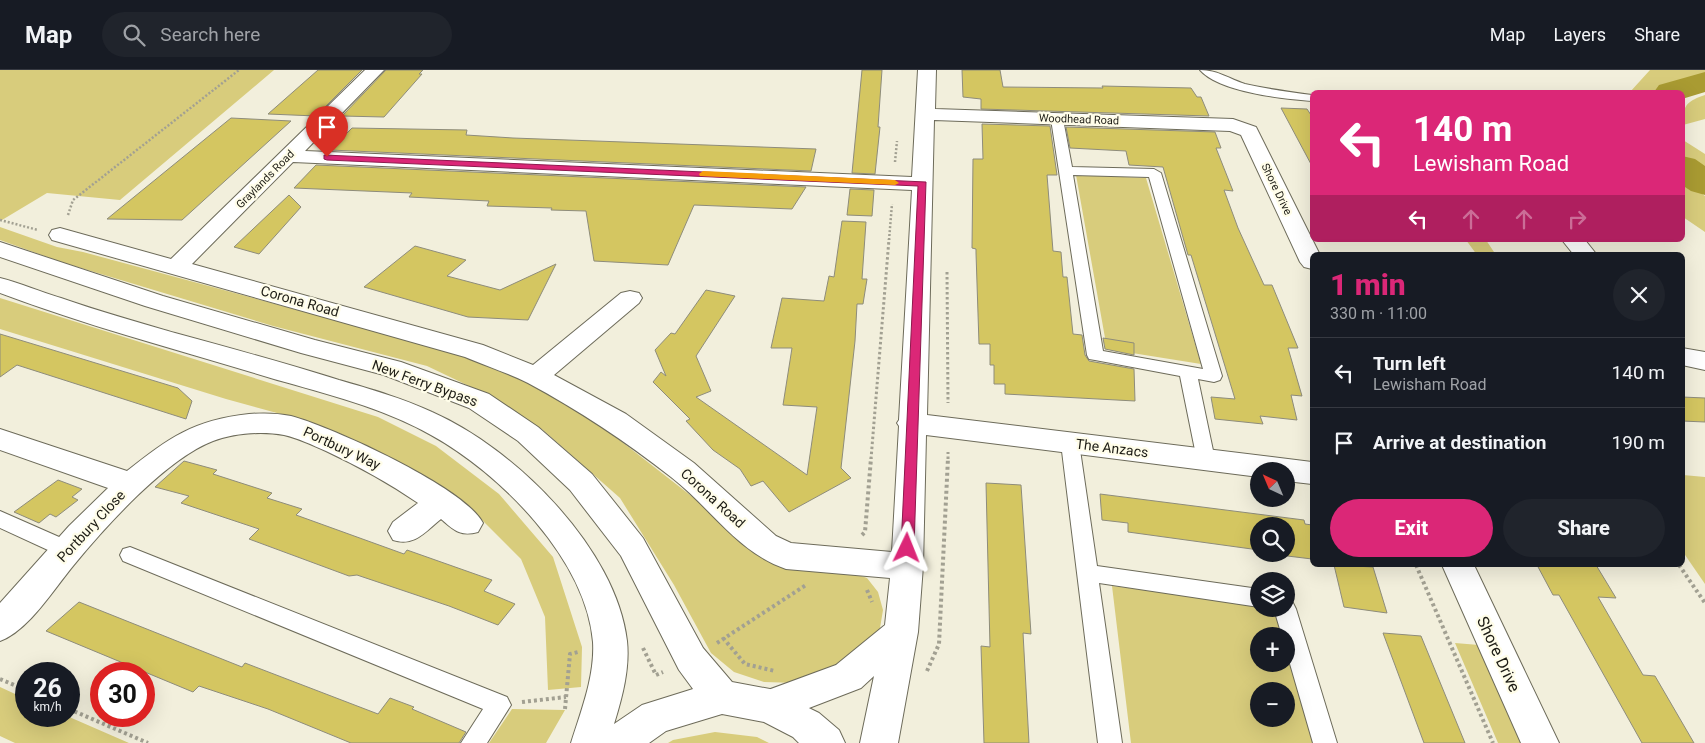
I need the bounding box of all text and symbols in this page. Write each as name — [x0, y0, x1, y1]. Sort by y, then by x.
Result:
search box — [102, 12, 452, 57]
text: Map — [25, 21, 72, 49]
icon: search — [120, 21, 148, 49]
text: Search here — [160, 23, 260, 46]
text: Map — [1490, 24, 1525, 45]
text: Layers — [1553, 24, 1606, 45]
text: Share — [1634, 24, 1680, 45]
pin — [306, 106, 348, 157]
text: 140 m — [1413, 109, 1512, 150]
icon: left — [1330, 110, 1395, 175]
street label: Woodhead Road — [1039, 112, 1119, 127]
icon: arrive — [313, 113, 341, 141]
street label: Graylands Road — [234, 148, 297, 211]
text: Lewisham Road — [1413, 151, 1569, 176]
street label: Shore Drive — [1258, 161, 1295, 217]
icon: left — [1404, 205, 1432, 233]
icon: ahead — [1457, 205, 1485, 233]
icon: ahead — [1510, 205, 1538, 233]
icon: right — [1563, 205, 1591, 233]
text: 1 min — [1330, 267, 1406, 302]
button: close — [1613, 269, 1665, 321]
street label: Corona Road — [259, 282, 341, 320]
text: 330 m · 11:00 — [1330, 304, 1427, 323]
text: Turn left — [1373, 352, 1446, 375]
street label: New Ferry Bypass — [370, 356, 480, 410]
icon: left — [1330, 359, 1358, 387]
text: 140 m — [1612, 361, 1665, 384]
text: Lewisham Road — [1373, 375, 1487, 394]
street label: Portbury Way — [301, 423, 383, 473]
icon: arrive — [1330, 429, 1358, 457]
text: Arrive at destination — [1373, 431, 1546, 454]
text: 190 m — [1612, 431, 1665, 454]
street label: The Anzacs — [1075, 436, 1149, 460]
north arrow — [1250, 462, 1295, 508]
map controls — [1250, 462, 1295, 727]
street label: Corona Road — [678, 465, 748, 531]
street label: Portbury Close — [54, 487, 128, 565]
button: Exit — [1330, 499, 1493, 557]
button: Share — [1503, 499, 1665, 557]
button: search — [1250, 517, 1295, 562]
position arrow — [880, 521, 932, 573]
button: layers — [1250, 572, 1295, 617]
street label: Shore Drive — [1473, 613, 1524, 695]
button: + — [1250, 627, 1295, 672]
speed limit sign: 30 — [90, 662, 155, 727]
text: 26 — [33, 674, 62, 703]
button: − — [1250, 682, 1295, 727]
text: km/h — [33, 700, 62, 714]

